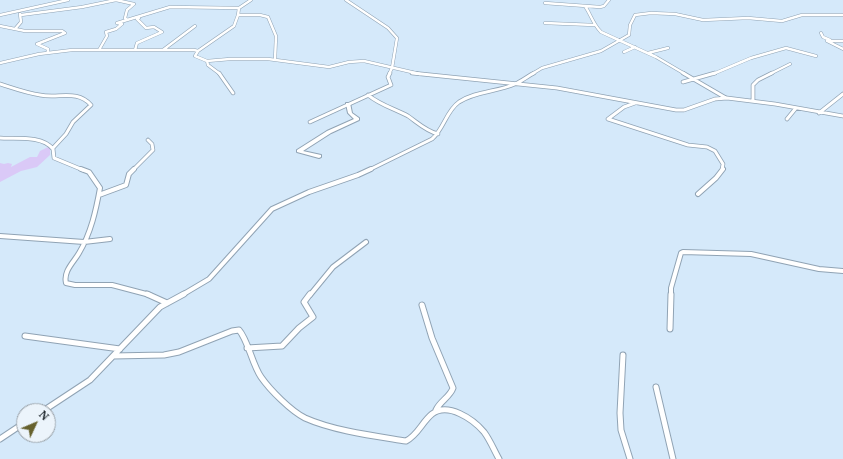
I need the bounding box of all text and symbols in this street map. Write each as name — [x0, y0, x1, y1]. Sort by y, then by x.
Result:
north arrow — [16, 403, 56, 443]
text: N — [36, 407, 53, 423]

